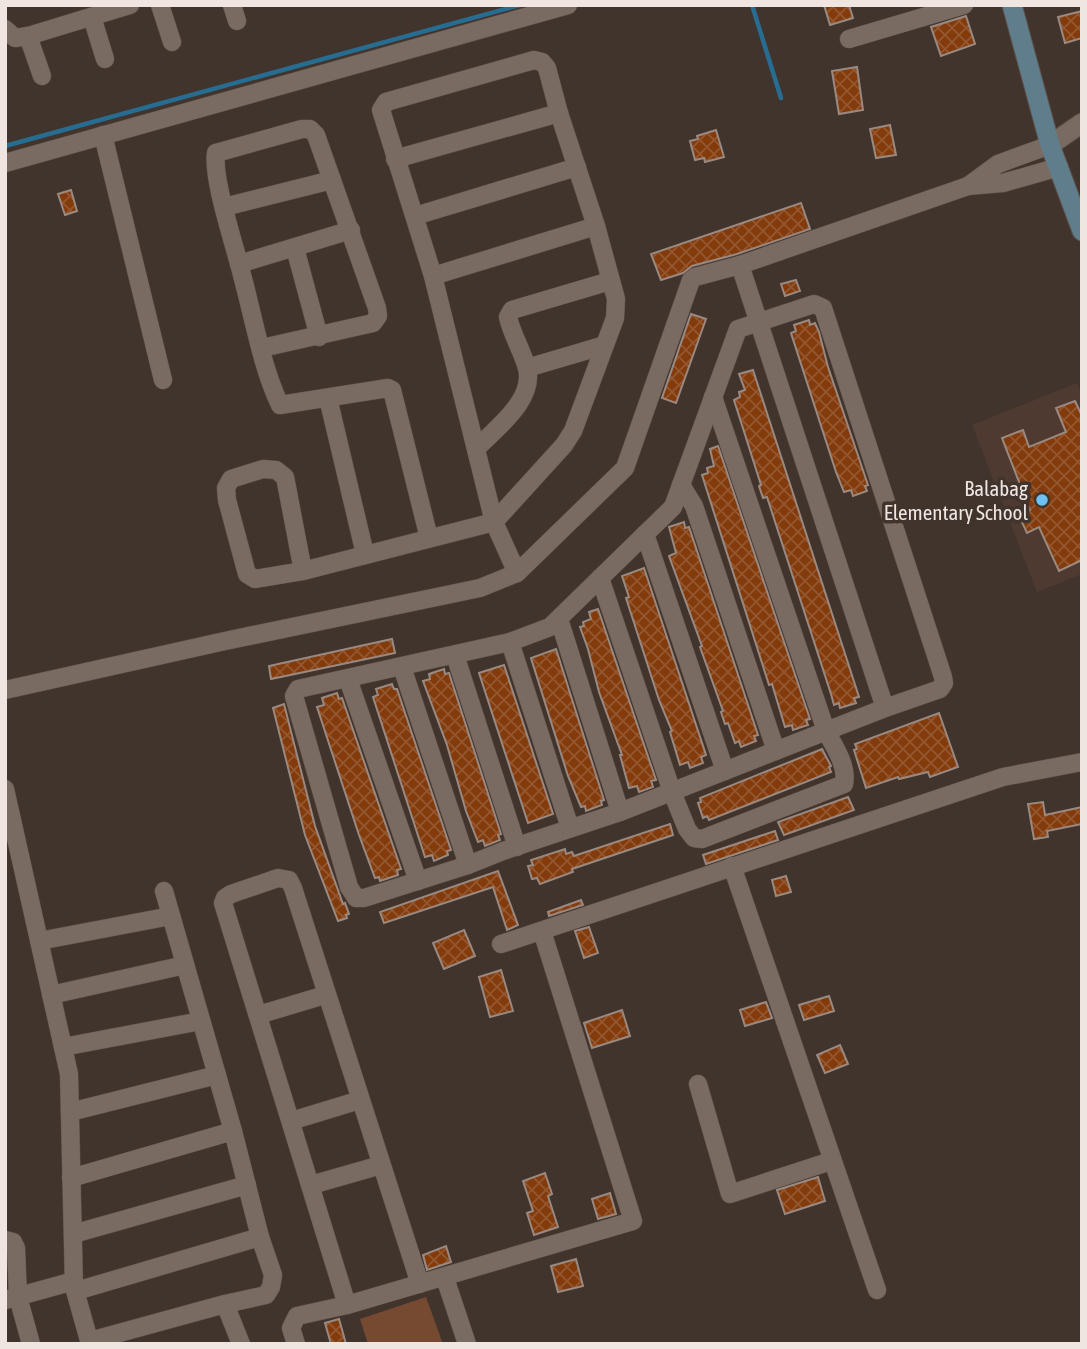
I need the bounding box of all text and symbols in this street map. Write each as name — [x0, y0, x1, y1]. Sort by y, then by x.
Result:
place label: Balabag Elementary School — [884, 476, 1028, 524]
marker: Balabag Elementary School — [1034, 492, 1050, 508]

